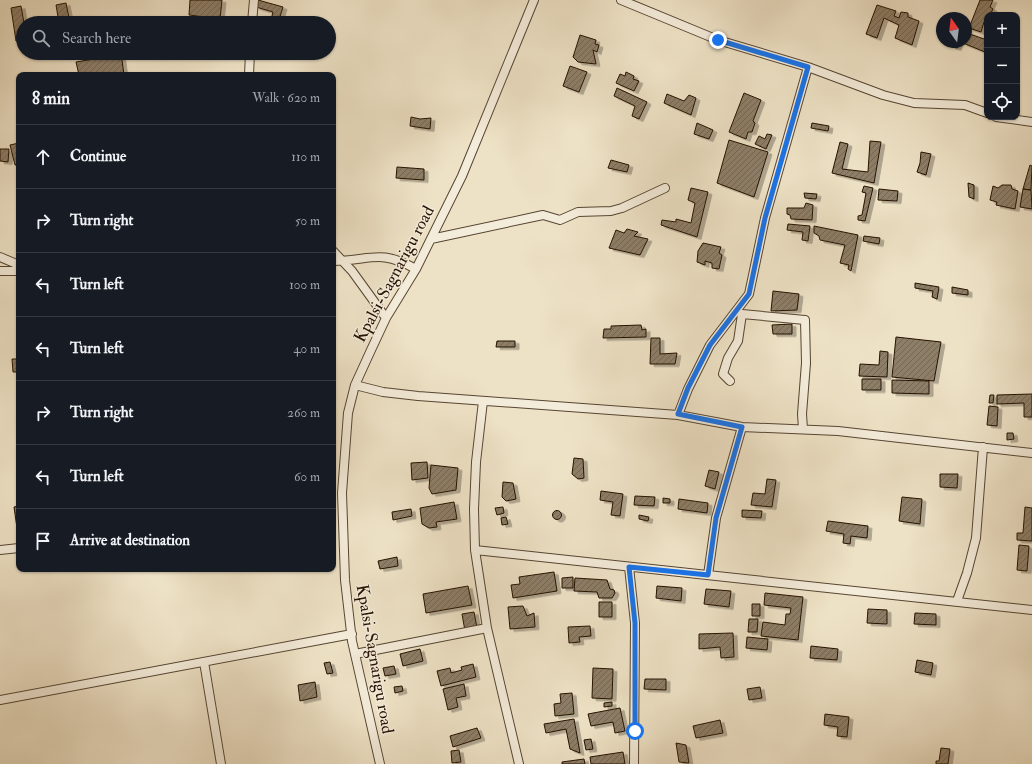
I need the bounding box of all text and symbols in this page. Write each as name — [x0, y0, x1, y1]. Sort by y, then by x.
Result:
north arrow — [936, 12, 972, 48]
map controls — [984, 12, 1020, 120]
button: + — [984, 12, 1020, 48]
search box — [16, 16, 336, 60]
icon: search — [30, 27, 52, 49]
text: Search here — [62, 29, 131, 48]
route end — [709, 31, 727, 49]
button: − — [984, 48, 1020, 84]
button: locate — [984, 84, 1020, 120]
text: 8 min — [32, 88, 70, 109]
text: Walk · 620 m — [252, 90, 320, 106]
icon: ahead — [32, 146, 54, 168]
text: Continue — [70, 147, 126, 166]
text: 110 m — [291, 149, 320, 165]
street label: Kpalsi-Sagnarigu road — [349, 202, 440, 346]
icon: right — [32, 210, 54, 232]
text: Turn right — [70, 211, 133, 230]
text: 50 m — [295, 213, 320, 229]
icon: left — [32, 274, 54, 296]
text: Turn left — [70, 275, 124, 294]
text: 100 m — [289, 277, 320, 293]
icon: left — [32, 338, 54, 360]
text: Turn left — [70, 339, 124, 358]
text: 40 m — [294, 341, 320, 357]
icon: right — [32, 402, 54, 424]
text: Turn right — [70, 403, 133, 422]
text: 260 m — [287, 405, 320, 421]
icon: left — [32, 466, 54, 488]
text: Turn left — [70, 467, 124, 486]
text: 60 m — [294, 469, 320, 485]
icon: arrive — [32, 530, 54, 552]
text: Arrive at destination — [70, 531, 190, 550]
street label: Kpalsi-Sagnarigu road — [351, 583, 399, 736]
route start — [626, 722, 644, 740]

